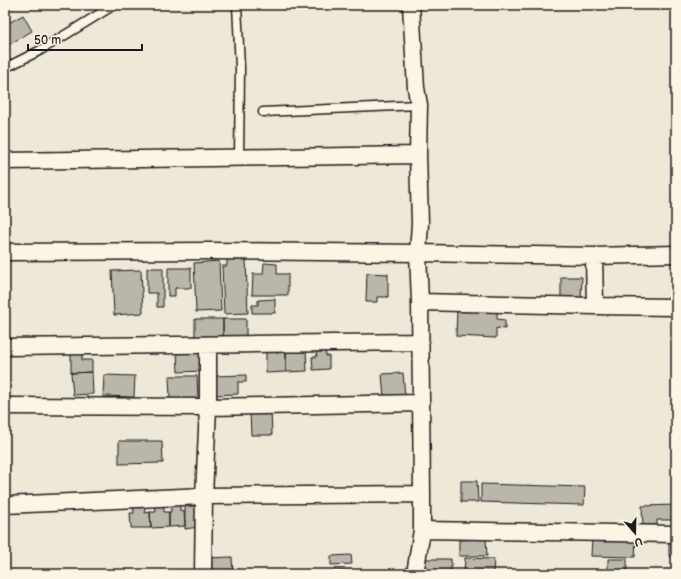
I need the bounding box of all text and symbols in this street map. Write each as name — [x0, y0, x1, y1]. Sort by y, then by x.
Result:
scale bar — [28, 26, 142, 52]
text: 50 m — [34, 33, 61, 48]
north arrow — [615, 513, 655, 553]
text: U — [632, 534, 644, 549]

